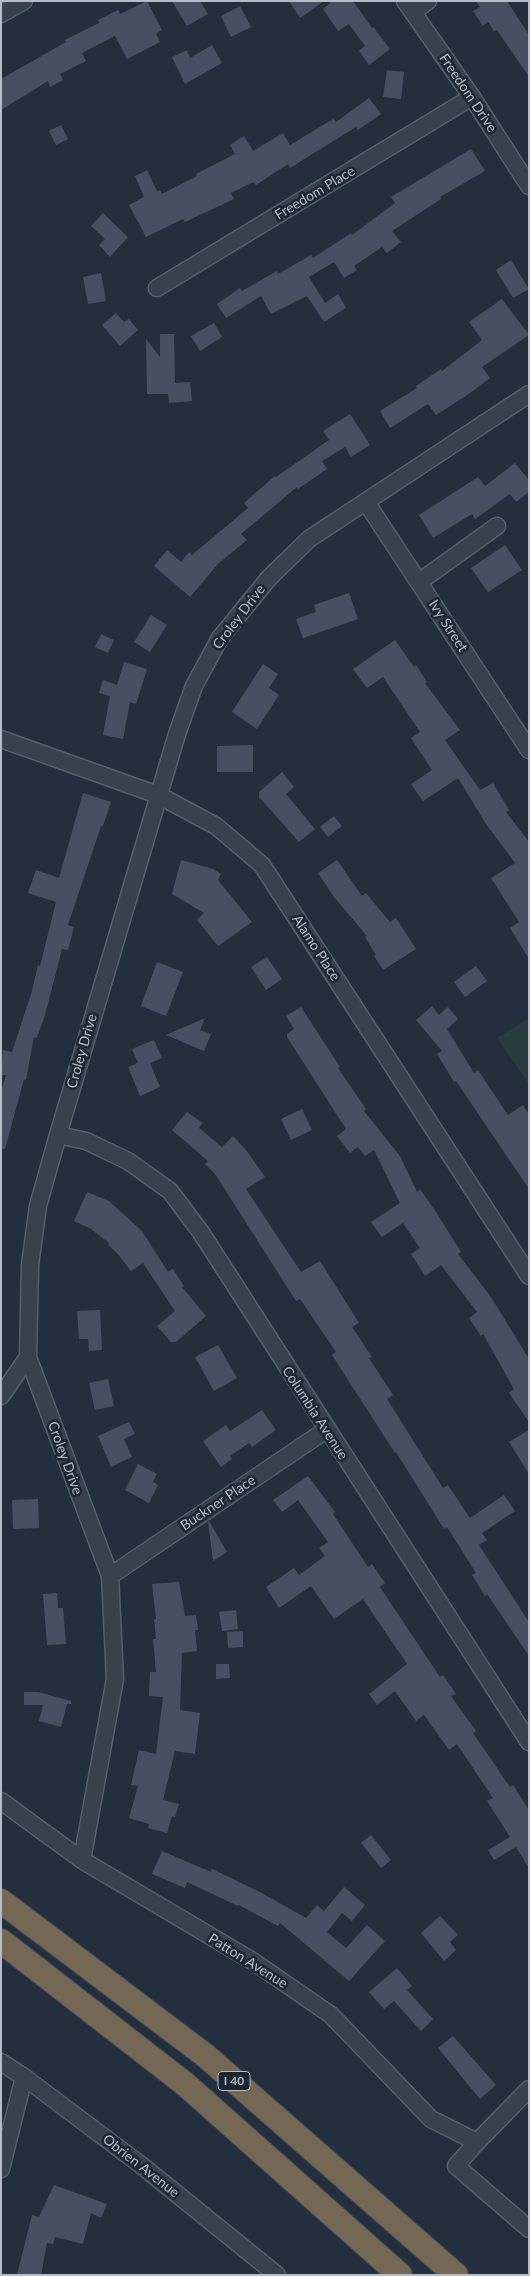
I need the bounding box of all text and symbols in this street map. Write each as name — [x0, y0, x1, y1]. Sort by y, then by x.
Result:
street label: Freedom Drive — [436, 51, 500, 135]
street label: Freedom Place — [272, 163, 358, 223]
street label: Croley Drive — [209, 581, 269, 653]
street label: Ivy Street — [425, 597, 471, 655]
street label: Alamo Place — [288, 912, 344, 984]
street label: Croley Drive — [63, 1012, 101, 1090]
street label: Columbia Avenue — [279, 1363, 351, 1463]
street label: Croley Drive — [44, 1419, 86, 1497]
street label: Buckner Place — [177, 1472, 259, 1534]
street label: Patton Avenue — [205, 1930, 291, 1992]
road number: I 40 — [218, 2072, 250, 2090]
street label: Obrien Avenue — [99, 2131, 183, 2201]

